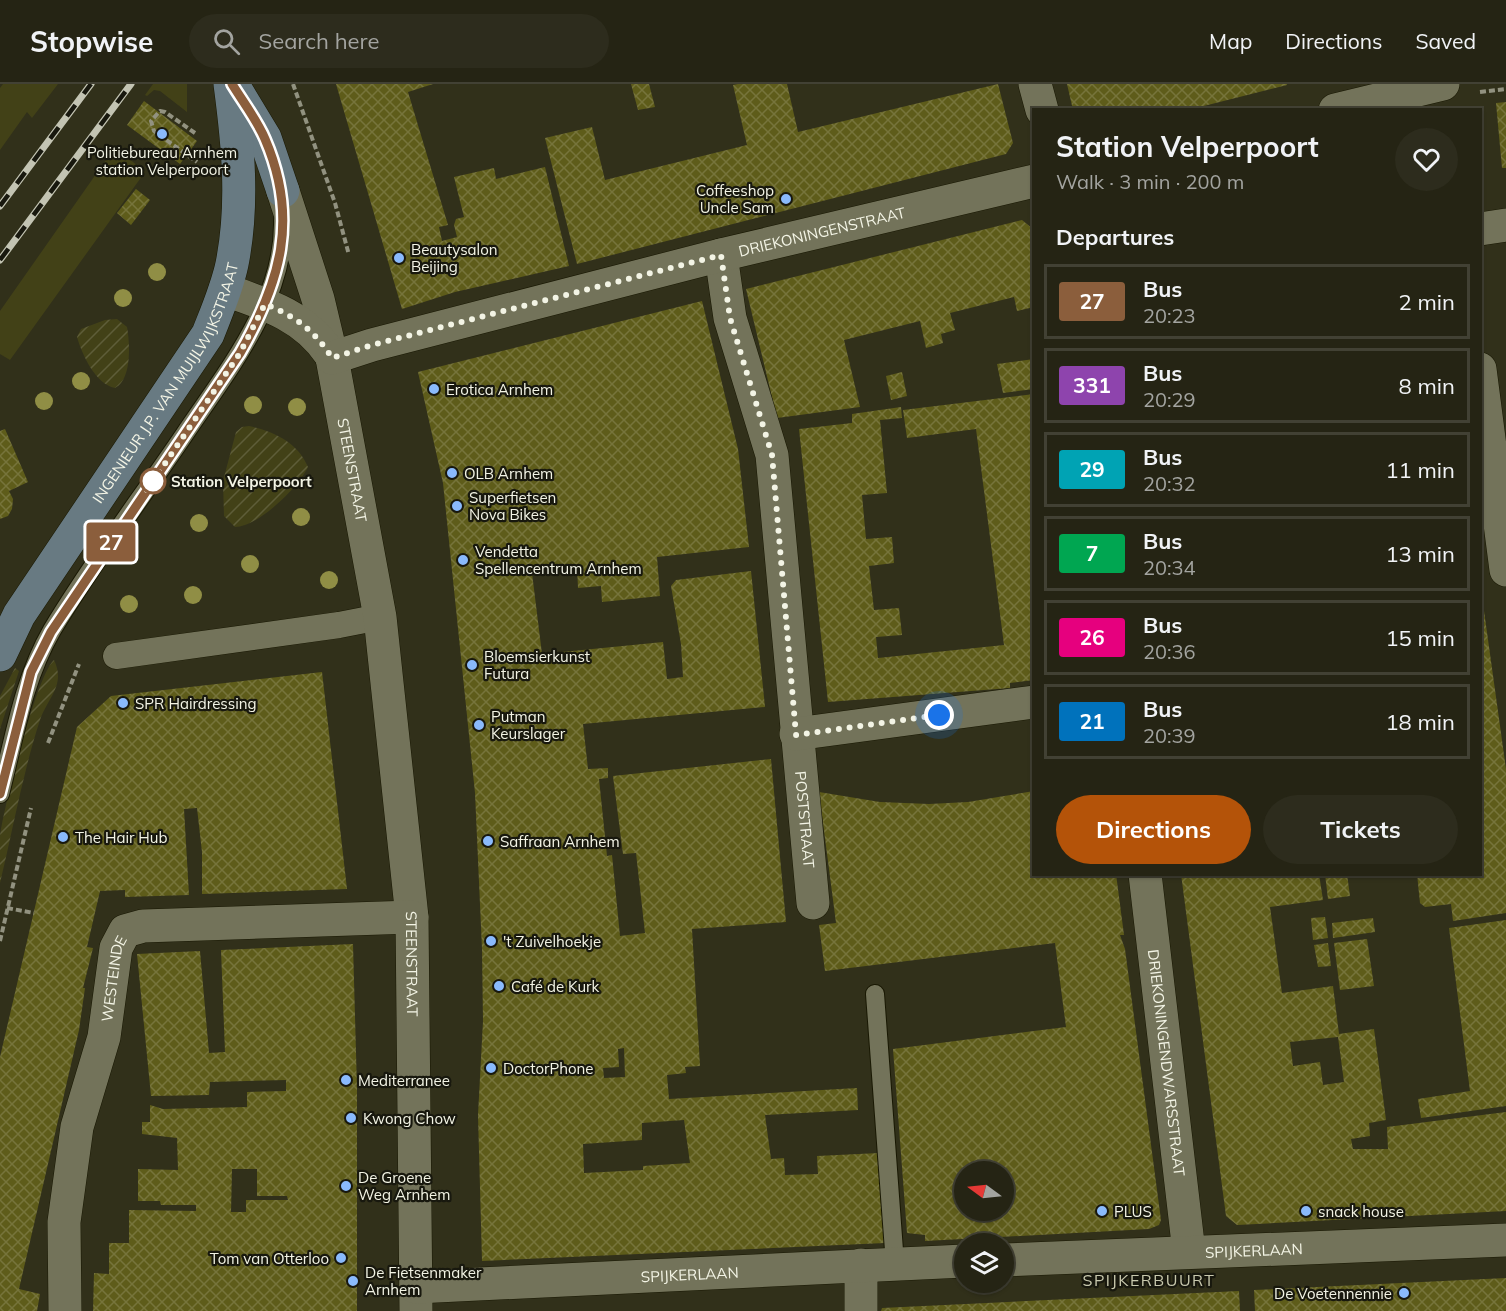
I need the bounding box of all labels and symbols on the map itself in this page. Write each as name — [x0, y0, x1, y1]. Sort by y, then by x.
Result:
marker: Politiebureau Arnhem station Velperpoort — [155, 127, 169, 141]
place label: Politiebureau Arnhem station Velperpoort — [87, 143, 237, 179]
place label: Coffeeshop Uncle Sam — [696, 181, 774, 217]
marker: Coffeeshop Uncle Sam — [779, 192, 793, 206]
street label: DRIEKONINGENSTRAAT — [736, 202, 907, 260]
place label: Beautysalon Beijing — [411, 240, 498, 276]
marker: Beautysalon Beijing — [392, 251, 406, 265]
street label: INGENIEUR J.P. VAN MUIJLWIJKSTRAAT — [88, 261, 242, 506]
place label: Erotica Arnhem — [446, 380, 553, 399]
marker: Erotica Arnhem — [427, 382, 441, 396]
street label: STEENSTRAAT — [334, 416, 372, 524]
place label: OLB Arnhem — [464, 464, 553, 483]
marker: OLB Arnhem — [445, 466, 459, 480]
marker: Station Velperpoort — [140, 468, 166, 494]
place label: Station Velperpoort — [171, 472, 312, 491]
place label: Superfietsen Nova Bikes — [469, 488, 556, 524]
marker: Superfietsen Nova Bikes — [450, 499, 464, 513]
line badge: 27 — [84, 522, 138, 562]
place label: Vendetta Spellencentrum Arnhem — [475, 542, 642, 578]
marker: Vendetta Spellencentrum Arnhem — [456, 553, 470, 567]
place label: Bloemsierkunst Futura — [484, 647, 590, 683]
marker: Bloemsierkunst Futura — [465, 658, 479, 672]
place label: SPR Hairdressing — [135, 694, 257, 713]
marker: SPR Hairdressing — [116, 696, 130, 710]
your location — [924, 700, 954, 730]
place label: Putman Keurslager — [491, 707, 566, 743]
marker: Putman Keurslager — [472, 718, 486, 732]
street label: POSTSTRAAT — [791, 770, 819, 869]
place label: The Hair Hub — [75, 828, 168, 847]
marker: The Hair Hub — [56, 830, 70, 844]
place label: Saffraan Arnhem — [500, 832, 620, 851]
marker: Saffraan Arnhem — [481, 834, 495, 848]
street label: STEENSTRAAT — [402, 910, 423, 1017]
street label: WESTEINDE — [97, 932, 131, 1023]
place label: 't Zuivelhoekje — [503, 932, 601, 951]
marker: 't Zuivelhoekje — [484, 934, 498, 948]
street label: DRIEKONINGENDWARSSTRAAT — [1144, 948, 1190, 1177]
place label: Café de Kurk — [511, 977, 599, 996]
marker: Café de Kurk — [492, 979, 506, 993]
place label: DoctorPhone — [503, 1059, 593, 1078]
marker: DoctorPhone — [484, 1061, 498, 1075]
place label: Mediterranee — [358, 1071, 450, 1090]
marker: Mediterranee — [339, 1073, 353, 1087]
place label: Kwong Chow — [363, 1109, 456, 1128]
marker: Kwong Chow — [344, 1111, 358, 1125]
north arrow — [954, 1161, 1014, 1221]
place label: De Groene Weg Arnhem — [358, 1168, 450, 1204]
marker: De Groene Weg Arnhem — [339, 1179, 353, 1193]
place label: PLUS — [1114, 1202, 1152, 1221]
place label: snack house — [1318, 1202, 1404, 1221]
marker: PLUS — [1095, 1204, 1109, 1218]
marker: snack house — [1299, 1204, 1313, 1218]
street label: SPIJKERLAAN — [1205, 1239, 1303, 1261]
place label: Tom van Otterloo — [210, 1249, 329, 1268]
marker: Tom van Otterloo — [334, 1251, 348, 1265]
street label: SPIJKERLAAN — [640, 1262, 739, 1286]
place label: De Fietsenmaker Arnhem — [365, 1263, 482, 1299]
district label: SPIJKERBUURT — [1082, 1270, 1216, 1290]
marker: De Fietsenmaker Arnhem — [346, 1274, 360, 1288]
place label: De Voetennennie — [1274, 1284, 1392, 1303]
marker: De Voetennennie — [1397, 1286, 1411, 1300]

